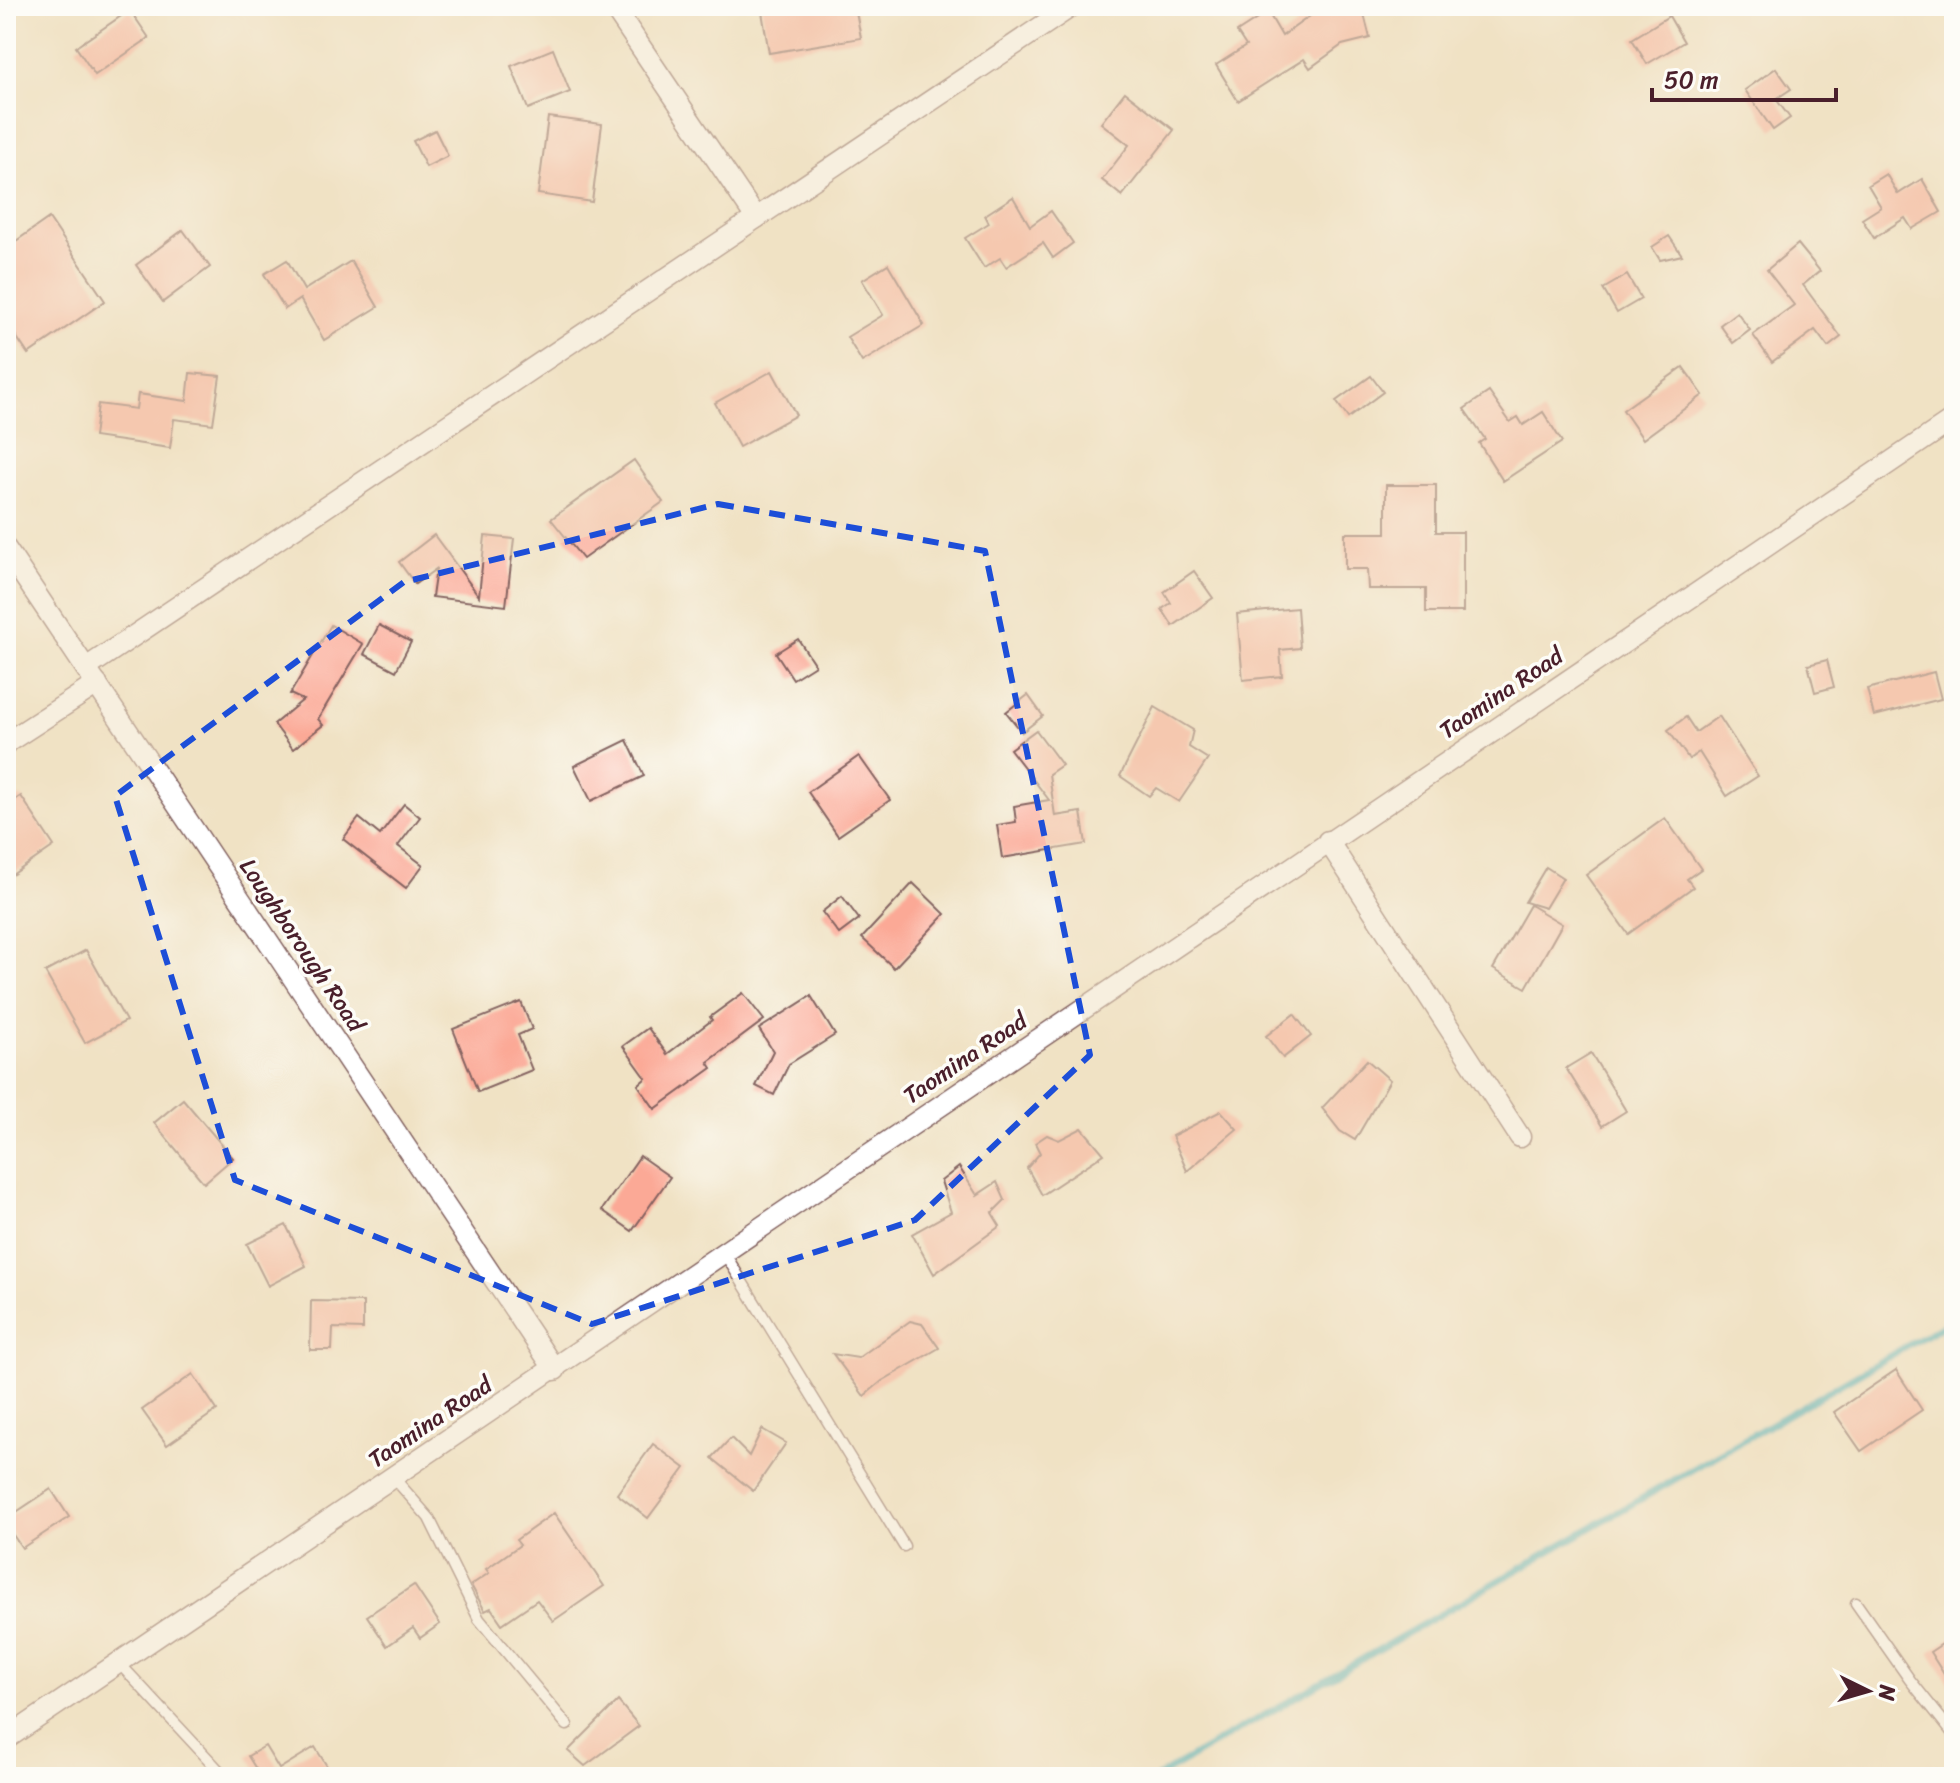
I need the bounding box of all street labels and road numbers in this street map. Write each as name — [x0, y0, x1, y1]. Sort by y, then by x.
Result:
street label: Taomina Road — [1430, 635, 1573, 750]
street label: Loughborough Road — [228, 849, 377, 1043]
street label: Taomina Road — [894, 1000, 1037, 1115]
street label: Taomina Road — [359, 1364, 502, 1479]

